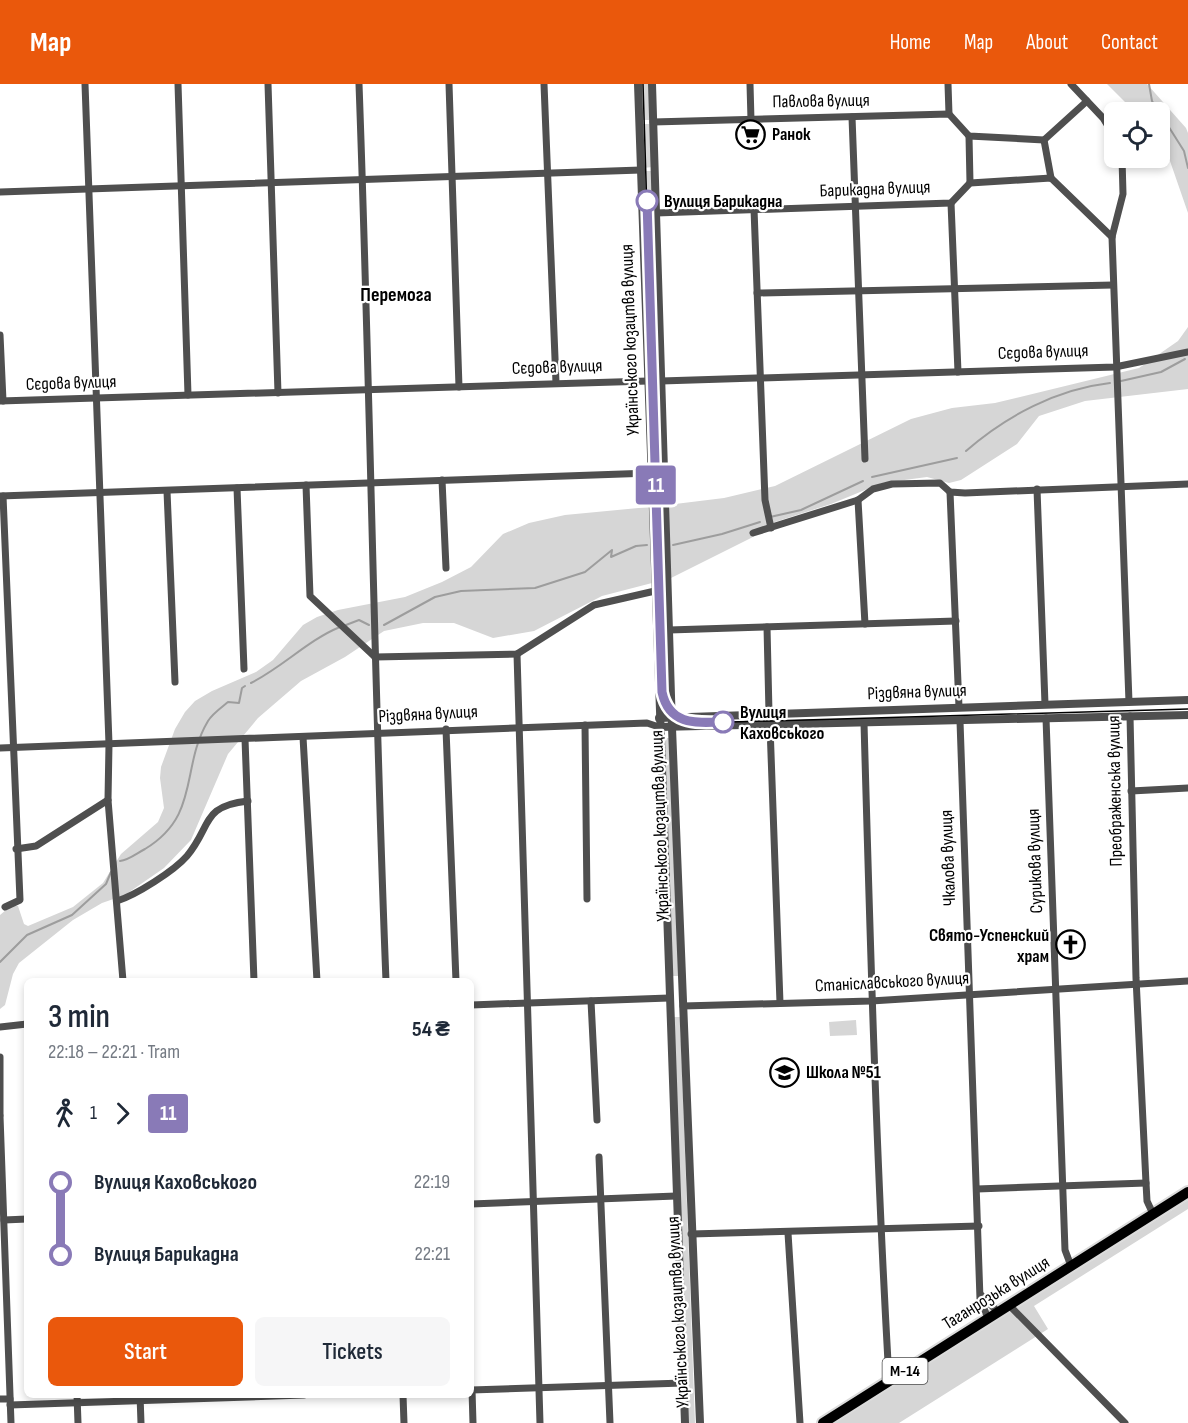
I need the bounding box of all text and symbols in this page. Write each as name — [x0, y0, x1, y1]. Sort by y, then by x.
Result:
text: Map — [30, 26, 71, 59]
text: Home — [890, 30, 931, 55]
text: Map — [964, 30, 993, 55]
text: About — [1026, 30, 1068, 55]
text: Contact — [1101, 30, 1158, 55]
street label: Павлова вулиця — [772, 90, 870, 112]
map controls — [1104, 102, 1170, 168]
button: locate — [1104, 102, 1170, 168]
supermarket icon: Ранок — [735, 118, 767, 150]
place label: Ранок — [772, 124, 811, 145]
street label: Барикадна вулиця — [819, 177, 931, 201]
marker: Вулиця Барикадна — [636, 190, 658, 212]
place label: Вулиця Барикадна — [664, 191, 782, 212]
street label: Українського козацтва вулиця — [616, 244, 644, 436]
district label: Перемога — [360, 283, 432, 307]
street label: Сєдова вулиця — [997, 340, 1089, 364]
street label: Сєдова вулиця — [511, 355, 603, 379]
street label: Сєдова вулиця — [25, 371, 117, 395]
line badge: 11 — [629, 466, 683, 504]
text: 11 — [648, 473, 664, 498]
street label: Різдвяна вулиця — [867, 680, 967, 704]
street label: Різдвяна вулиця — [378, 701, 478, 727]
place label: Вулиця Каховського — [740, 702, 824, 744]
marker: Вулиця Каховського — [712, 711, 734, 733]
street label: Преображенська вулиця — [1103, 715, 1127, 867]
street label: Українського козацтва вулиця — [646, 730, 674, 922]
street label: Сурикова вулиця — [1023, 808, 1047, 914]
street label: Чкалова вулиця — [936, 810, 960, 906]
place label: Свято-Успенский храм — [929, 925, 1049, 967]
church icon: Свято-Успенский храм — [1054, 929, 1086, 961]
street label: Станіславського вулиця — [814, 967, 970, 997]
text: 3 min — [48, 997, 110, 1037]
text: 54 ₴ — [412, 1016, 450, 1043]
text: 22:18 – 22:21 · Tram — [48, 1040, 180, 1064]
school or university icon: Школа №51 — [769, 1056, 801, 1088]
place label: Школа №51 — [806, 1062, 881, 1083]
icon: walk — [48, 1097, 81, 1130]
icon: forward — [106, 1097, 139, 1130]
text: 1 — [90, 1101, 97, 1125]
text: 11 — [160, 1101, 176, 1126]
text: Вулиця Каховського — [94, 1169, 257, 1196]
text: 22:19 — [414, 1170, 450, 1194]
street label: Українського козацтва вулиця — [662, 1216, 694, 1408]
text: Вулиця Барикадна — [94, 1241, 239, 1268]
text: 22:21 — [414, 1242, 450, 1266]
street label: Таганрозька вулиця — [939, 1252, 1053, 1334]
button: Start — [48, 1317, 243, 1386]
button: Tickets — [255, 1317, 450, 1386]
road number: М-14 — [882, 1358, 928, 1384]

